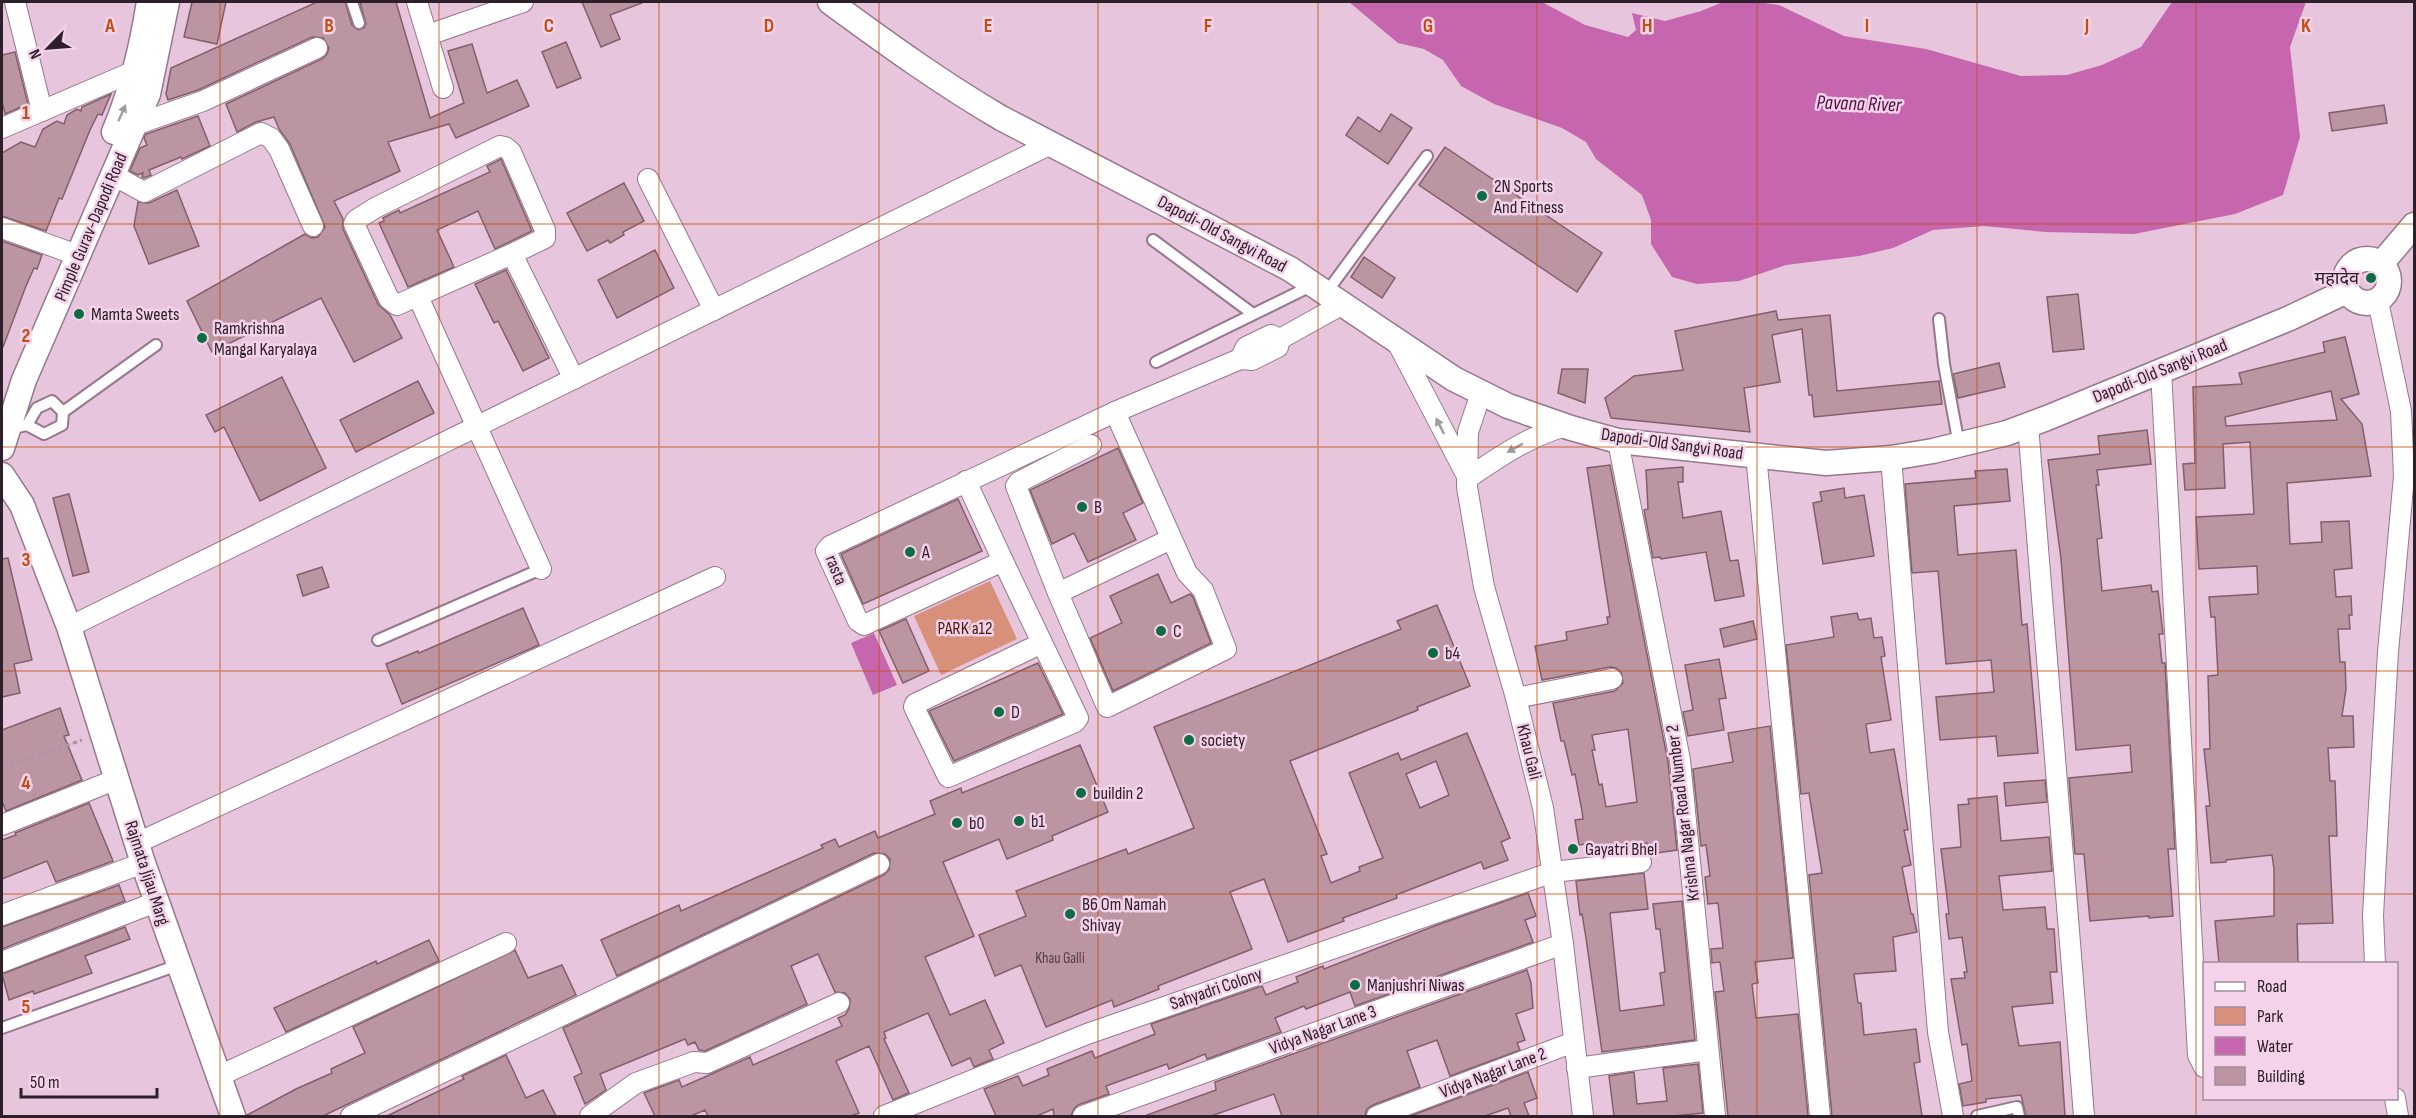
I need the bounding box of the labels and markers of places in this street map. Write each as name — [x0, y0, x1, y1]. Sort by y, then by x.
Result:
place label: 2N Sports And Fitness — [1493, 176, 1564, 218]
marker: 2N Sports And Fitness — [1475, 189, 1489, 203]
place label: महादेव — [2314, 267, 2360, 289]
marker: महादेव — [2364, 271, 2378, 285]
place label: Mamta Sweets — [91, 304, 179, 325]
marker: Mamta Sweets — [72, 307, 86, 321]
place label: Ramkrishna Mangal Karyalaya — [214, 318, 317, 360]
marker: Ramkrishna Mangal Karyalaya — [195, 331, 209, 345]
place label: B — [1094, 497, 1102, 518]
marker: B — [1075, 500, 1089, 514]
place label: A — [921, 542, 930, 563]
marker: A — [903, 545, 917, 559]
place label: C — [1173, 621, 1182, 642]
marker: C — [1154, 624, 1168, 638]
place label: b4 — [1445, 643, 1460, 664]
marker: b4 — [1426, 646, 1440, 660]
place label: D — [1011, 702, 1020, 723]
marker: D — [992, 705, 1006, 719]
place label: society — [1201, 730, 1245, 751]
marker: society — [1182, 733, 1196, 747]
place label: buildin 2 — [1093, 783, 1144, 804]
marker: buildin 2 — [1074, 786, 1088, 800]
place label: b1 — [1031, 811, 1045, 832]
place label: b0 — [969, 813, 985, 834]
marker: b1 — [1012, 814, 1026, 828]
marker: b0 — [950, 816, 964, 830]
place label: Gayatri Bhel — [1585, 839, 1657, 860]
marker: Gayatri Bhel — [1566, 842, 1580, 856]
place label: B6 Om Namah Shivay — [1082, 894, 1166, 936]
marker: B6 Om Namah Shivay — [1063, 907, 1077, 921]
place label: Manjushri Niwas — [1367, 975, 1464, 996]
marker: Manjushri Niwas — [1348, 978, 1362, 992]

